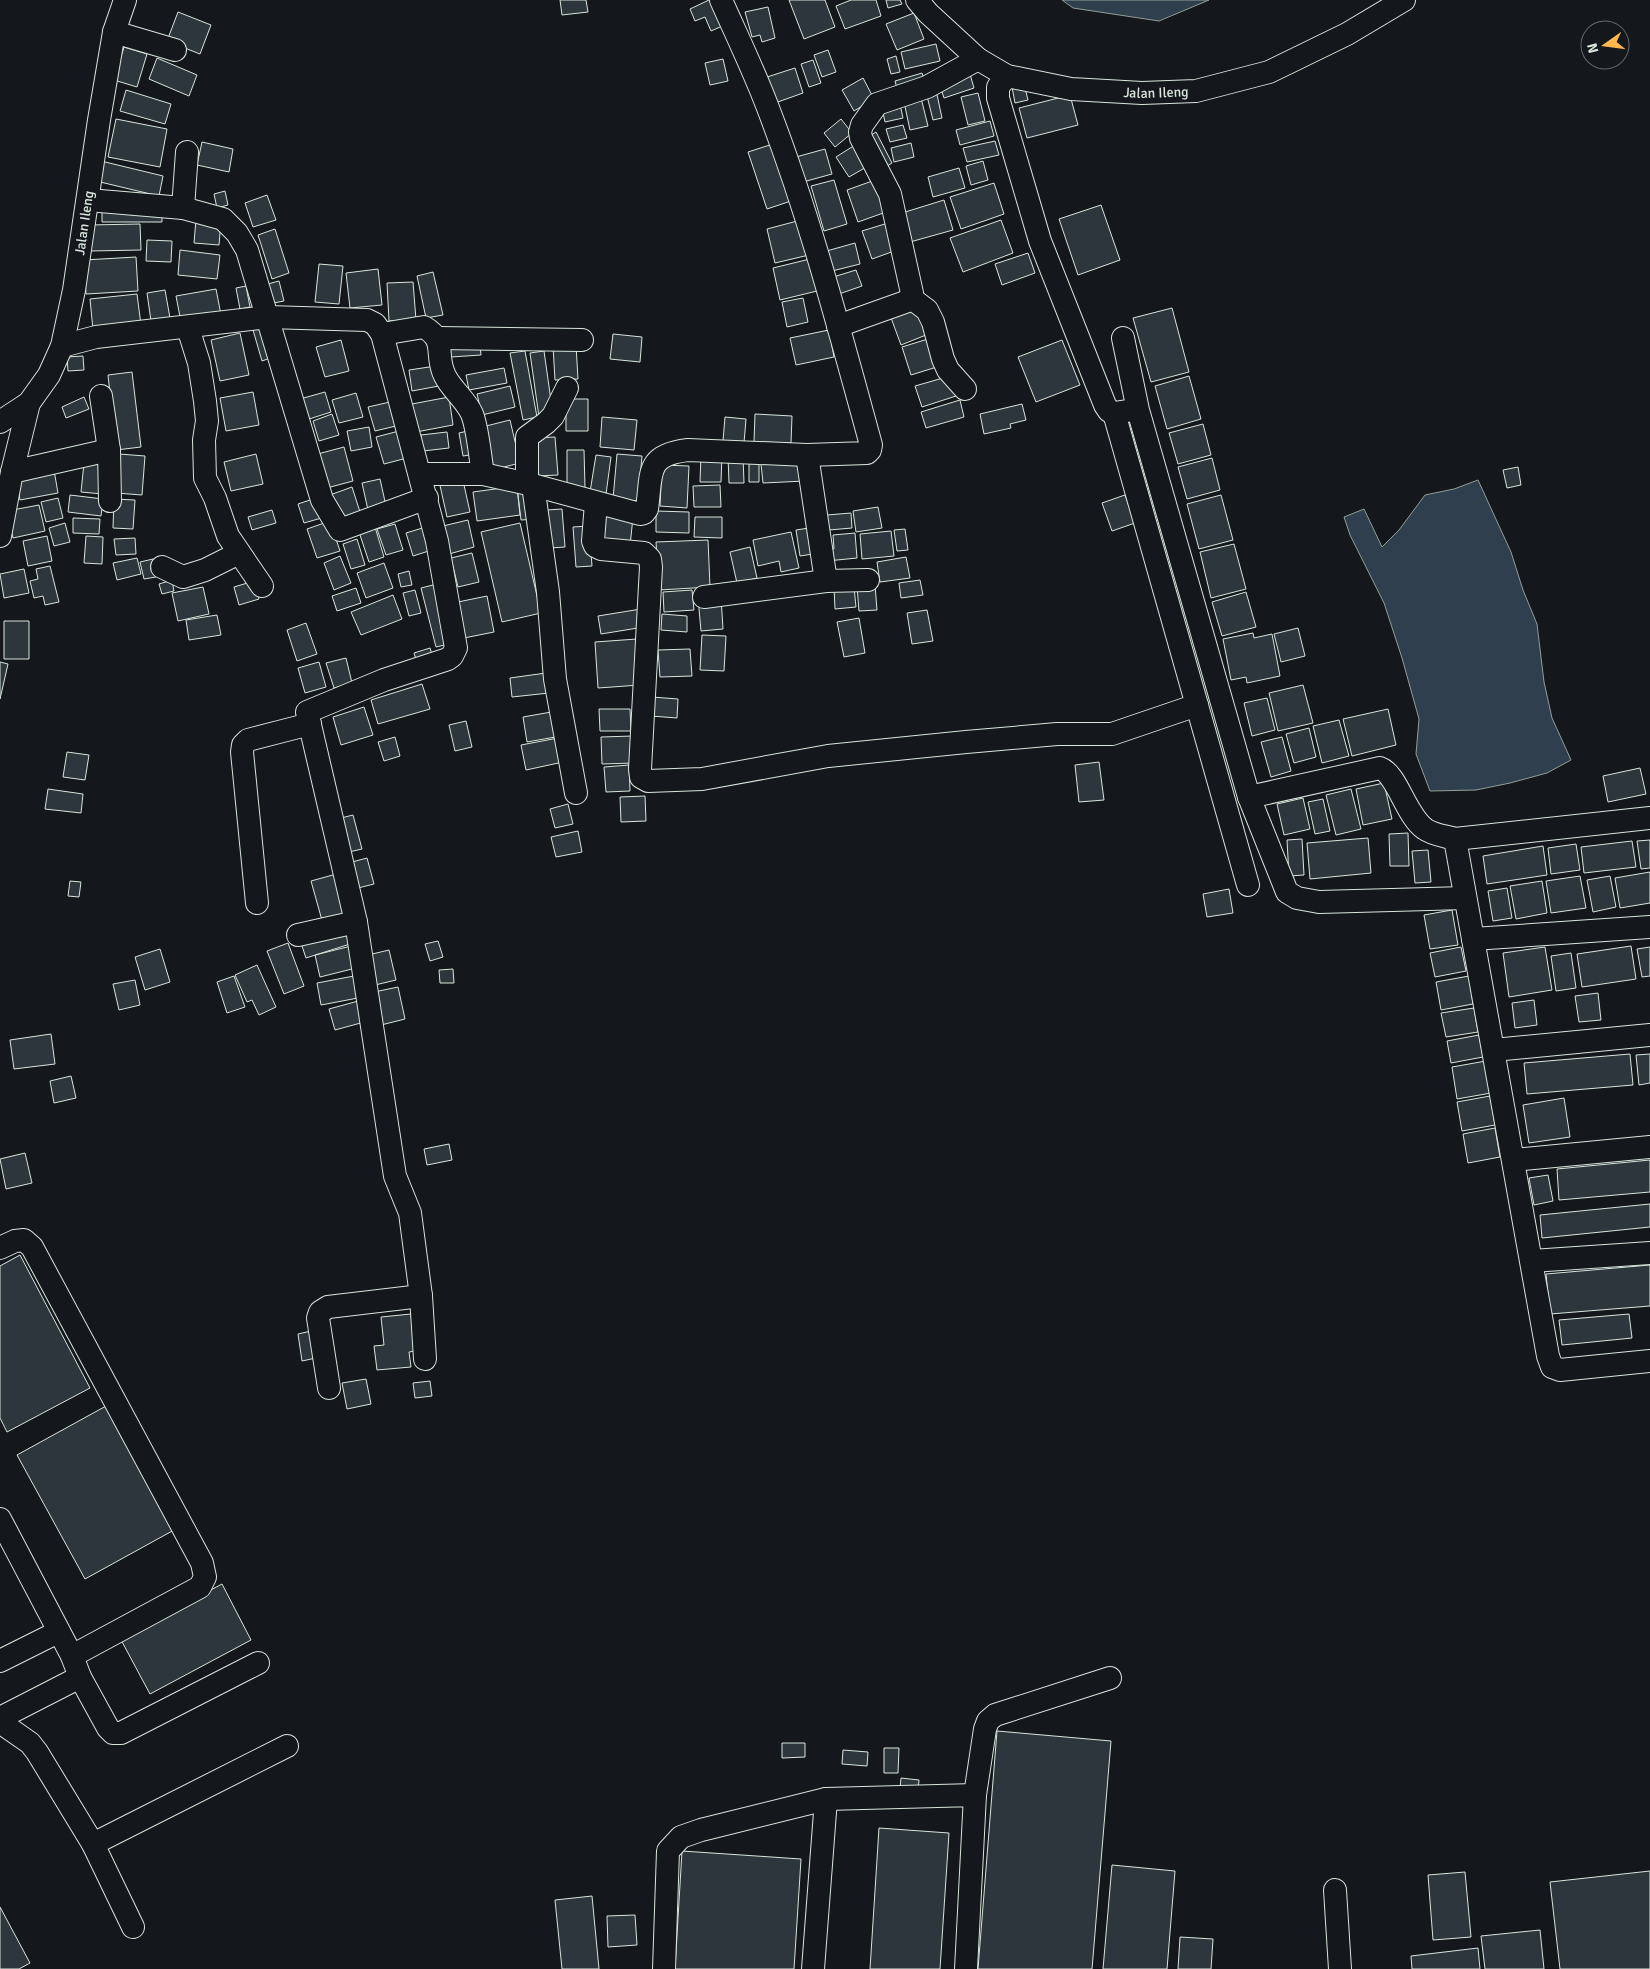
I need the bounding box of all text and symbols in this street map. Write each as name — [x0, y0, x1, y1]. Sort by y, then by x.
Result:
north arrow — [1580, 20, 1630, 70]
text: N — [1583, 41, 1602, 55]
street label: Jalan Ileng — [1123, 83, 1189, 102]
street label: Jalan Ileng — [71, 189, 97, 256]

